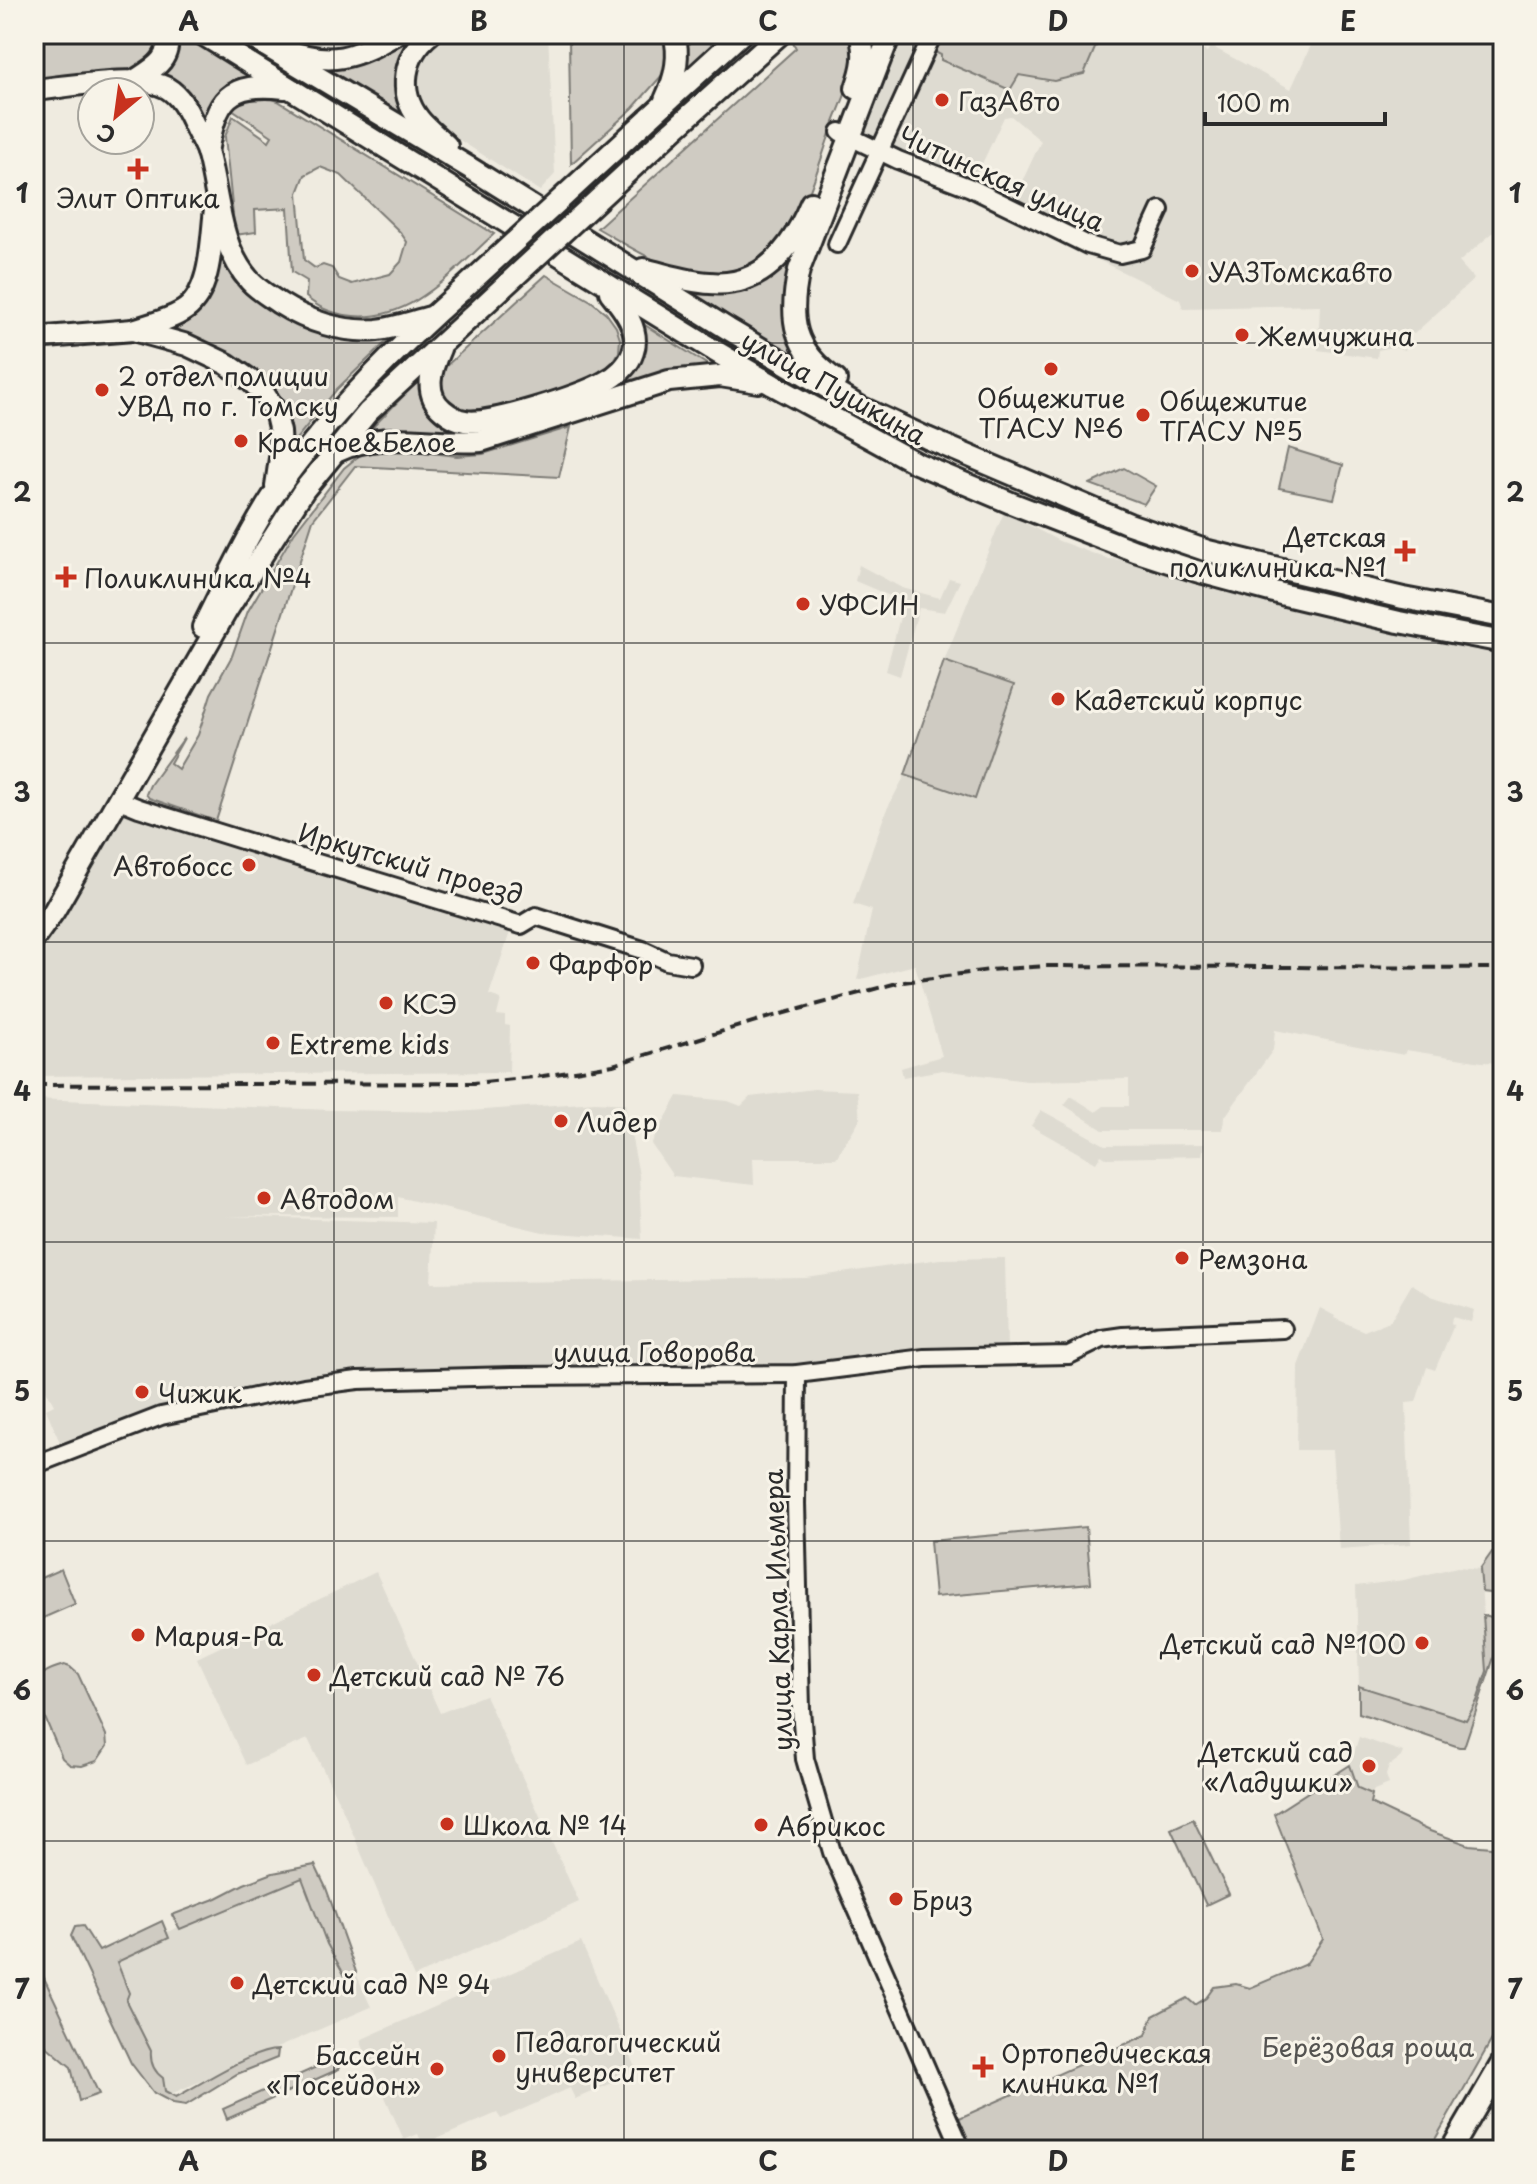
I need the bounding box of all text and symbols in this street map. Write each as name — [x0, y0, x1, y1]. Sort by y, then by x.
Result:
text: A — [179, 1, 199, 40]
text: B — [470, 1, 488, 40]
text: C — [758, 1, 778, 40]
text: D — [1048, 1, 1068, 40]
text: E — [1340, 1, 1356, 40]
north arrow — [76, 76, 156, 156]
scale bar — [1205, 76, 1385, 126]
place label: ГазАвто — [958, 81, 1060, 120]
text: 100 m — [1217, 84, 1290, 120]
marker: ГазАвто — [933, 91, 951, 109]
street label: Читинская улица — [893, 115, 1112, 241]
text: С — [90, 116, 121, 153]
marker: Элит Оптика — [129, 160, 147, 178]
text: 1 — [16, 173, 28, 212]
text: 1 — [1509, 173, 1521, 212]
place label: Элит Оптика — [56, 178, 220, 217]
place label: УАЗТомскавто — [1208, 252, 1393, 291]
marker: УАЗТомскавто — [1183, 262, 1201, 280]
place label: Жемчужина — [1258, 316, 1415, 355]
street label: улица Пушкина — [734, 320, 934, 454]
marker: Жемчужина — [1233, 326, 1251, 344]
place label: 2 отдел полиции УВД по г. Томску — [118, 356, 339, 425]
marker: Общежитие ТГАСУ №6 — [1042, 360, 1060, 378]
place label: Общежитие ТГАСУ №6 — [977, 378, 1125, 447]
marker: 2 отдел полиции УВД по г. Томску — [93, 381, 111, 399]
place label: Общежитие ТГАСУ №5 — [1159, 381, 1308, 450]
marker: Общежитие ТГАСУ №5 — [1134, 406, 1152, 424]
place label: Красное&Белое — [257, 422, 456, 461]
marker: Красное&Белое — [232, 432, 250, 450]
text: 2 — [13, 472, 31, 511]
text: 2 — [1506, 472, 1524, 511]
place label: Детская поликлиника №1 — [1169, 517, 1387, 586]
marker: Детская поликлиника №1 — [1394, 540, 1416, 562]
place label: Поликлиника №4 — [84, 558, 312, 597]
marker: Поликлиника №4 — [55, 566, 77, 588]
place label: УФСИН — [819, 585, 919, 624]
marker: УФСИН — [794, 595, 812, 613]
place label: Кадетский корпус — [1074, 680, 1302, 719]
marker: Кадетский корпус — [1049, 690, 1067, 708]
text: 3 — [13, 772, 31, 811]
text: 3 — [1506, 772, 1524, 811]
street label: Иркутский проезд — [294, 812, 528, 914]
place label: Автобосс — [113, 846, 233, 885]
marker: Автобосс — [240, 856, 258, 874]
place label: Фарфор — [549, 944, 653, 983]
marker: Фарфор — [524, 954, 542, 972]
place label: КСЭ — [402, 984, 457, 1023]
marker: КСЭ — [377, 994, 395, 1012]
place label: Extreme kids — [289, 1024, 449, 1063]
marker: Extreme kids — [264, 1034, 282, 1052]
text: 4 — [13, 1071, 31, 1110]
text: 4 — [1506, 1071, 1524, 1110]
place label: Лидер — [577, 1102, 658, 1141]
marker: Лидер — [552, 1112, 570, 1130]
place label: Автодом — [280, 1179, 395, 1218]
marker: Автодом — [255, 1189, 273, 1207]
place label: Ремзона — [1198, 1239, 1308, 1278]
marker: Ремзона — [1173, 1249, 1191, 1267]
street label: улица Говорова — [553, 1332, 756, 1371]
text: 5 — [14, 1371, 30, 1410]
text: 5 — [1507, 1371, 1523, 1410]
place label: Чижик — [158, 1373, 243, 1412]
marker: Чижик — [133, 1383, 151, 1401]
street label: улица Карла Ильмера — [753, 1467, 801, 1752]
place label: Мария-Ра — [154, 1616, 284, 1655]
place label: Детский сад №100 — [1160, 1624, 1406, 1663]
marker: Мария-Ра — [129, 1626, 147, 1644]
marker: Детский сад №100 — [1413, 1634, 1431, 1652]
place label: Детский сад № 76 — [329, 1656, 565, 1695]
marker: Детский сад № 76 — [305, 1666, 323, 1684]
text: 6 — [13, 1670, 31, 1709]
text: 6 — [1506, 1670, 1524, 1709]
place label: Детский сад «Ладушки» — [1197, 1732, 1353, 1801]
marker: Детский сад «Ладушки» — [1360, 1757, 1378, 1775]
place label: Школа № 14 — [463, 1805, 627, 1844]
place label: Абрикос — [777, 1806, 886, 1845]
marker: Школа № 14 — [438, 1815, 456, 1833]
marker: Абрикос — [752, 1816, 770, 1834]
place label: Бриз — [912, 1880, 973, 1919]
marker: Бриз — [887, 1890, 905, 1908]
place label: Детский сад № 94 — [252, 1964, 491, 2003]
text: 7 — [15, 1969, 30, 2008]
text: 7 — [1508, 1969, 1523, 2008]
marker: Детский сад № 94 — [228, 1974, 246, 1992]
place label: Педагогический университет — [515, 2022, 721, 2091]
park label: Берёзовая роща — [1262, 2027, 1475, 2066]
place label: Ортопедическая клиника №1 — [1001, 2033, 1212, 2102]
place label: Бассейн «Посейдон» — [266, 2035, 421, 2104]
marker: Педагогический университет — [490, 2047, 508, 2065]
marker: Ортопедическая клиника №1 — [972, 2056, 994, 2078]
marker: Бассейн «Посейдон» — [428, 2060, 446, 2078]
text: A — [179, 2141, 199, 2180]
text: B — [470, 2141, 488, 2180]
text: C — [758, 2141, 778, 2180]
text: D — [1048, 2141, 1068, 2180]
text: E — [1340, 2141, 1356, 2180]

